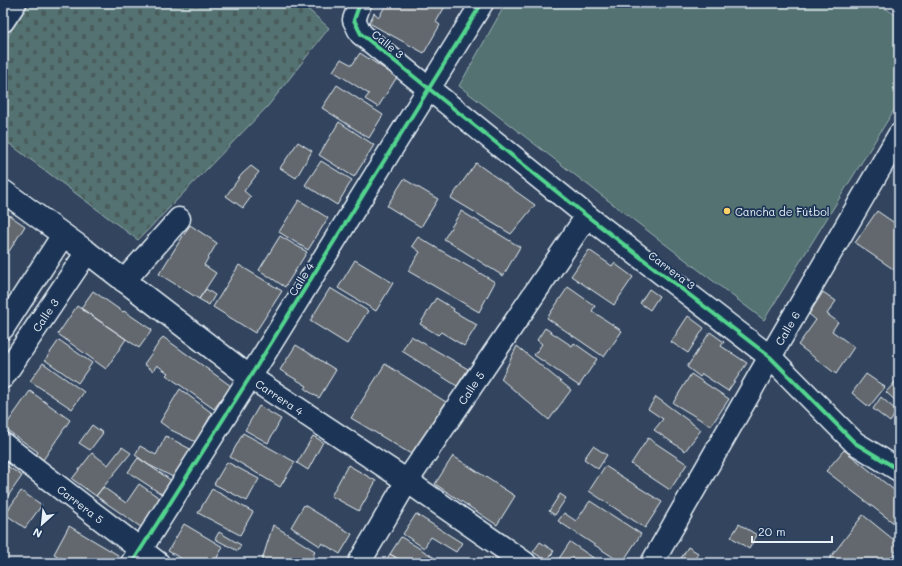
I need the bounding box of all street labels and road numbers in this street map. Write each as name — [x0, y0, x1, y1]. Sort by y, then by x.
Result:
street label: Calle 3 — [369, 27, 408, 62]
street label: Carrera 3 — [646, 247, 699, 293]
street label: Calle 4 — [285, 259, 317, 299]
street label: Calle 3 — [28, 295, 62, 334]
street label: Calle 6 — [771, 308, 803, 348]
street label: Calle 5 — [454, 368, 487, 407]
street label: Carrera 4 — [253, 375, 307, 418]
street label: Carrera 5 — [54, 481, 107, 526]

